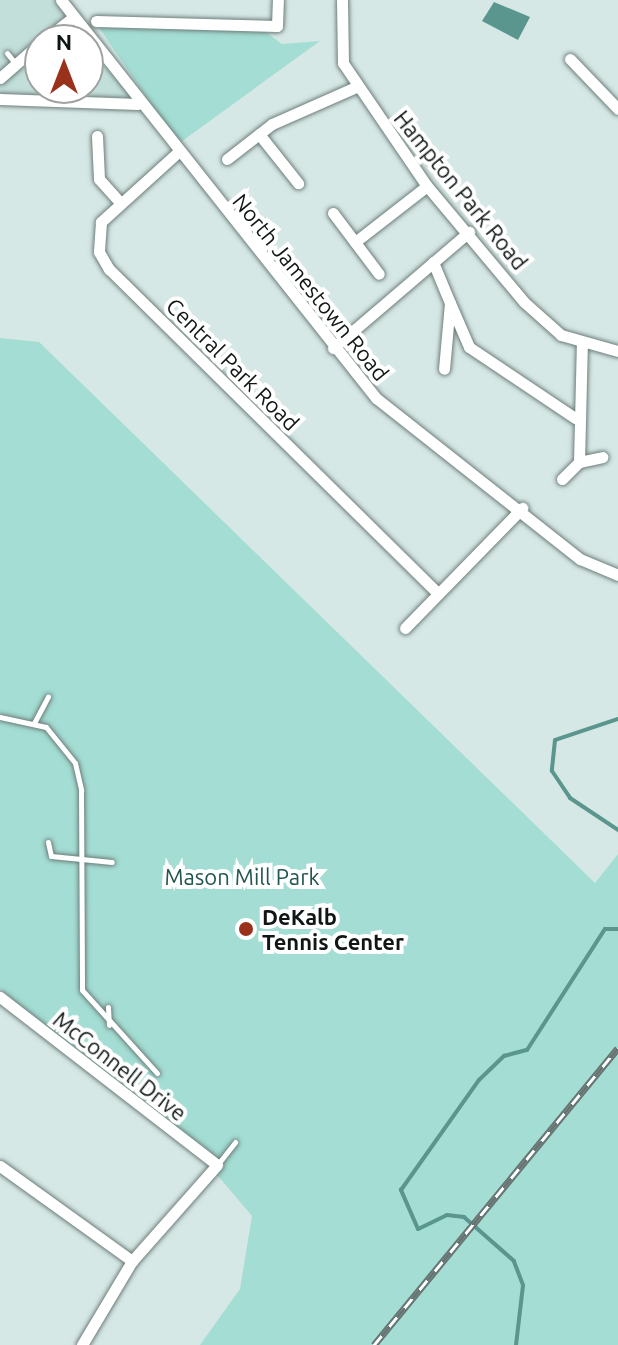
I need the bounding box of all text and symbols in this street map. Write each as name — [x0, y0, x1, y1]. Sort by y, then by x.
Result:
north arrow — [24, 24, 104, 104]
text: N — [56, 29, 72, 54]
street label: Hampton Park Road — [389, 105, 533, 275]
street label: North Jamestown Road — [227, 188, 395, 386]
street label: Central Park Road — [161, 292, 305, 436]
park label: Mason Mill Park — [164, 864, 320, 890]
place label: DeKalb Tennis Center — [262, 903, 404, 954]
marker: DeKalb Tennis Center — [237, 920, 255, 938]
street label: McConnell Drive — [48, 1006, 192, 1126]

